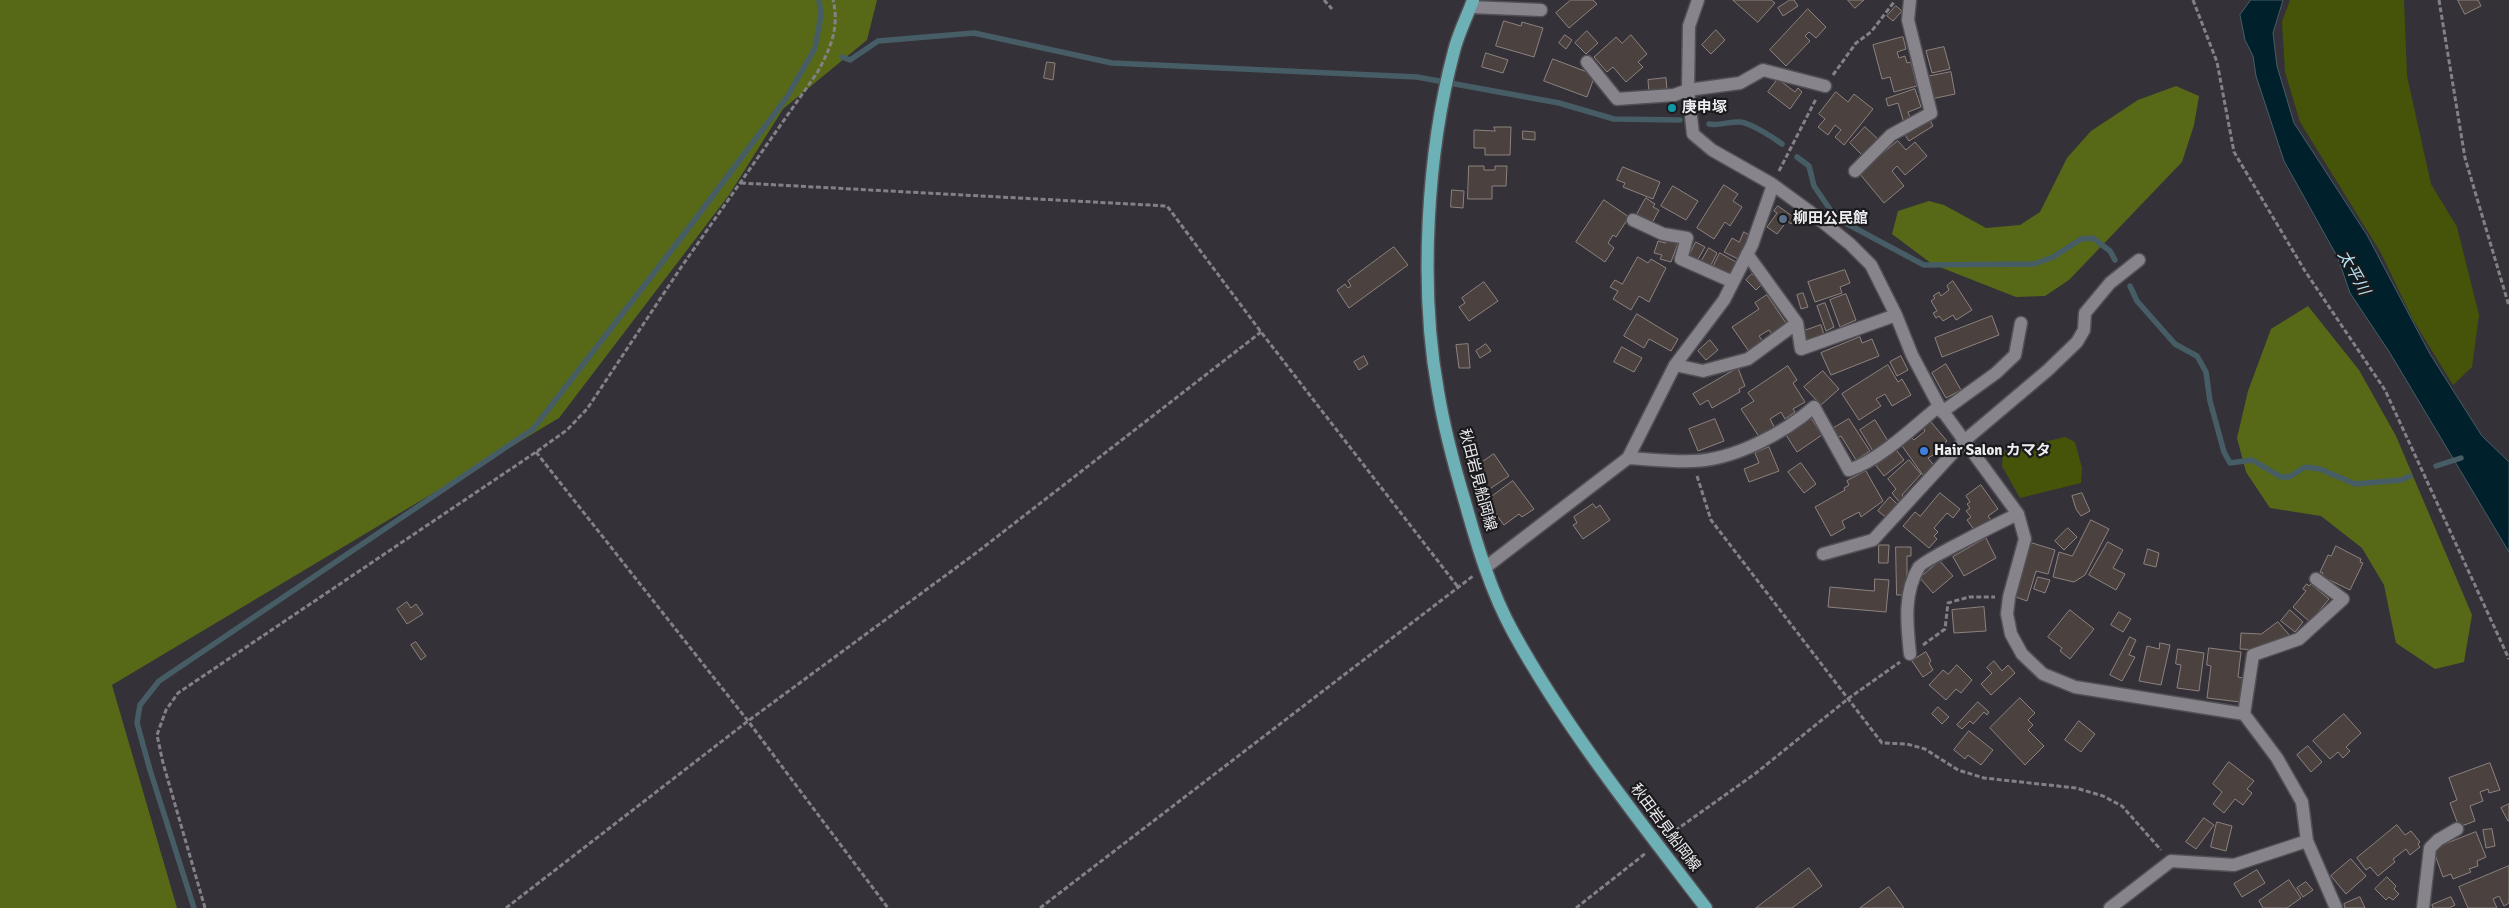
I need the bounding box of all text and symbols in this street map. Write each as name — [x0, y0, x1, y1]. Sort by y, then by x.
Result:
place label: 庚申塚 — [1682, 99, 1727, 117]
marker: 庚申塚 — [1666, 102, 1678, 114]
place label: 柳田公民館 — [1793, 210, 1868, 228]
marker: 柳田公民館 — [1777, 213, 1789, 225]
water label: 太平川 — [2333, 247, 2373, 299]
street label: 秋田岩見船岡線 — [1455, 427, 1499, 533]
place label: Hair Salon カマタ — [1934, 442, 2051, 460]
marker: Hair Salon カマタ — [1918, 445, 1930, 457]
street label: 秋田岩見船岡線 — [1626, 781, 1704, 875]

